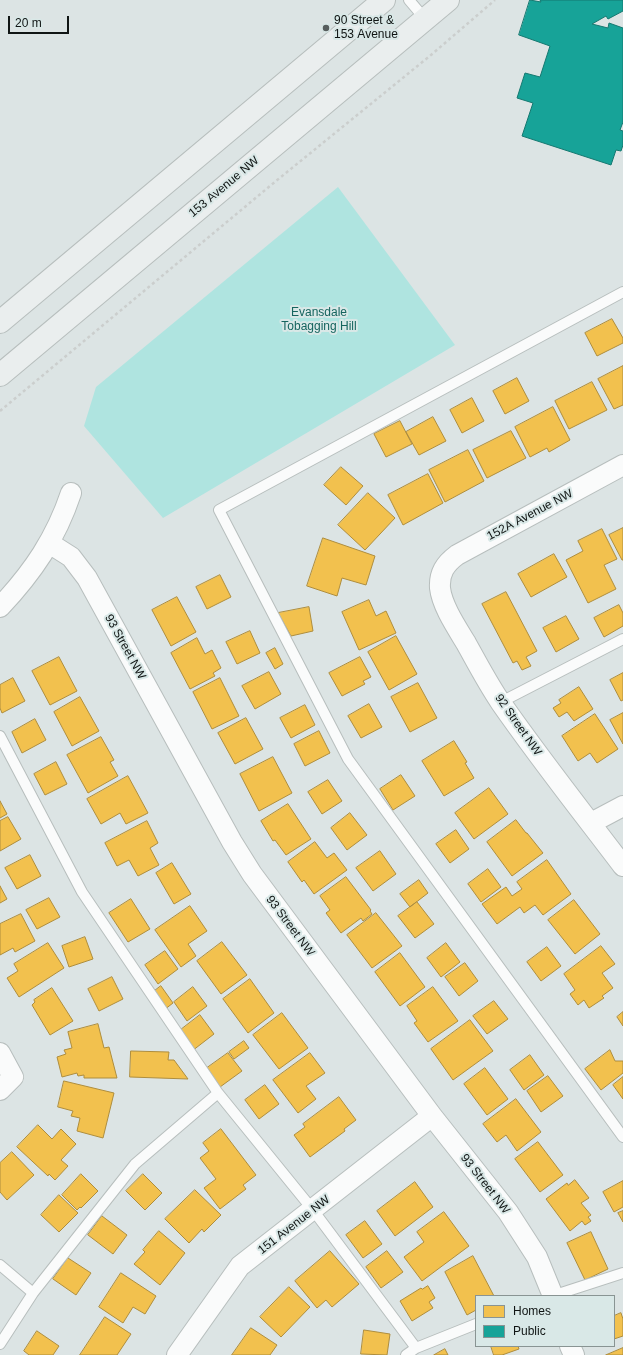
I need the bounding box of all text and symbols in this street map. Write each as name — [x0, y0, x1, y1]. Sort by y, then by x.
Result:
scale bar — [10, 8, 71, 34]
place label: 90 Street & 153 Avenue — [334, 14, 398, 42]
text: 20 m — [15, 16, 42, 30]
marker: 90 Street & 153 Avenue — [321, 23, 331, 33]
street label: 153 Avenue NW — [186, 153, 262, 221]
park label: Evansdale Tobagging Hill — [281, 306, 357, 334]
street label: 152A Avenue NW — [485, 486, 575, 544]
street label: 93 Street NW — [101, 612, 149, 682]
street label: 92 Street NW — [491, 691, 545, 759]
street label: 93 Street NW — [263, 893, 317, 959]
street label: 93 Street NW — [457, 1151, 513, 1217]
street label: 151 Avenue NW — [255, 1192, 333, 1258]
legend — [475, 1295, 615, 1347]
text: Homes — [513, 1304, 551, 1318]
text: Public — [513, 1324, 546, 1338]

